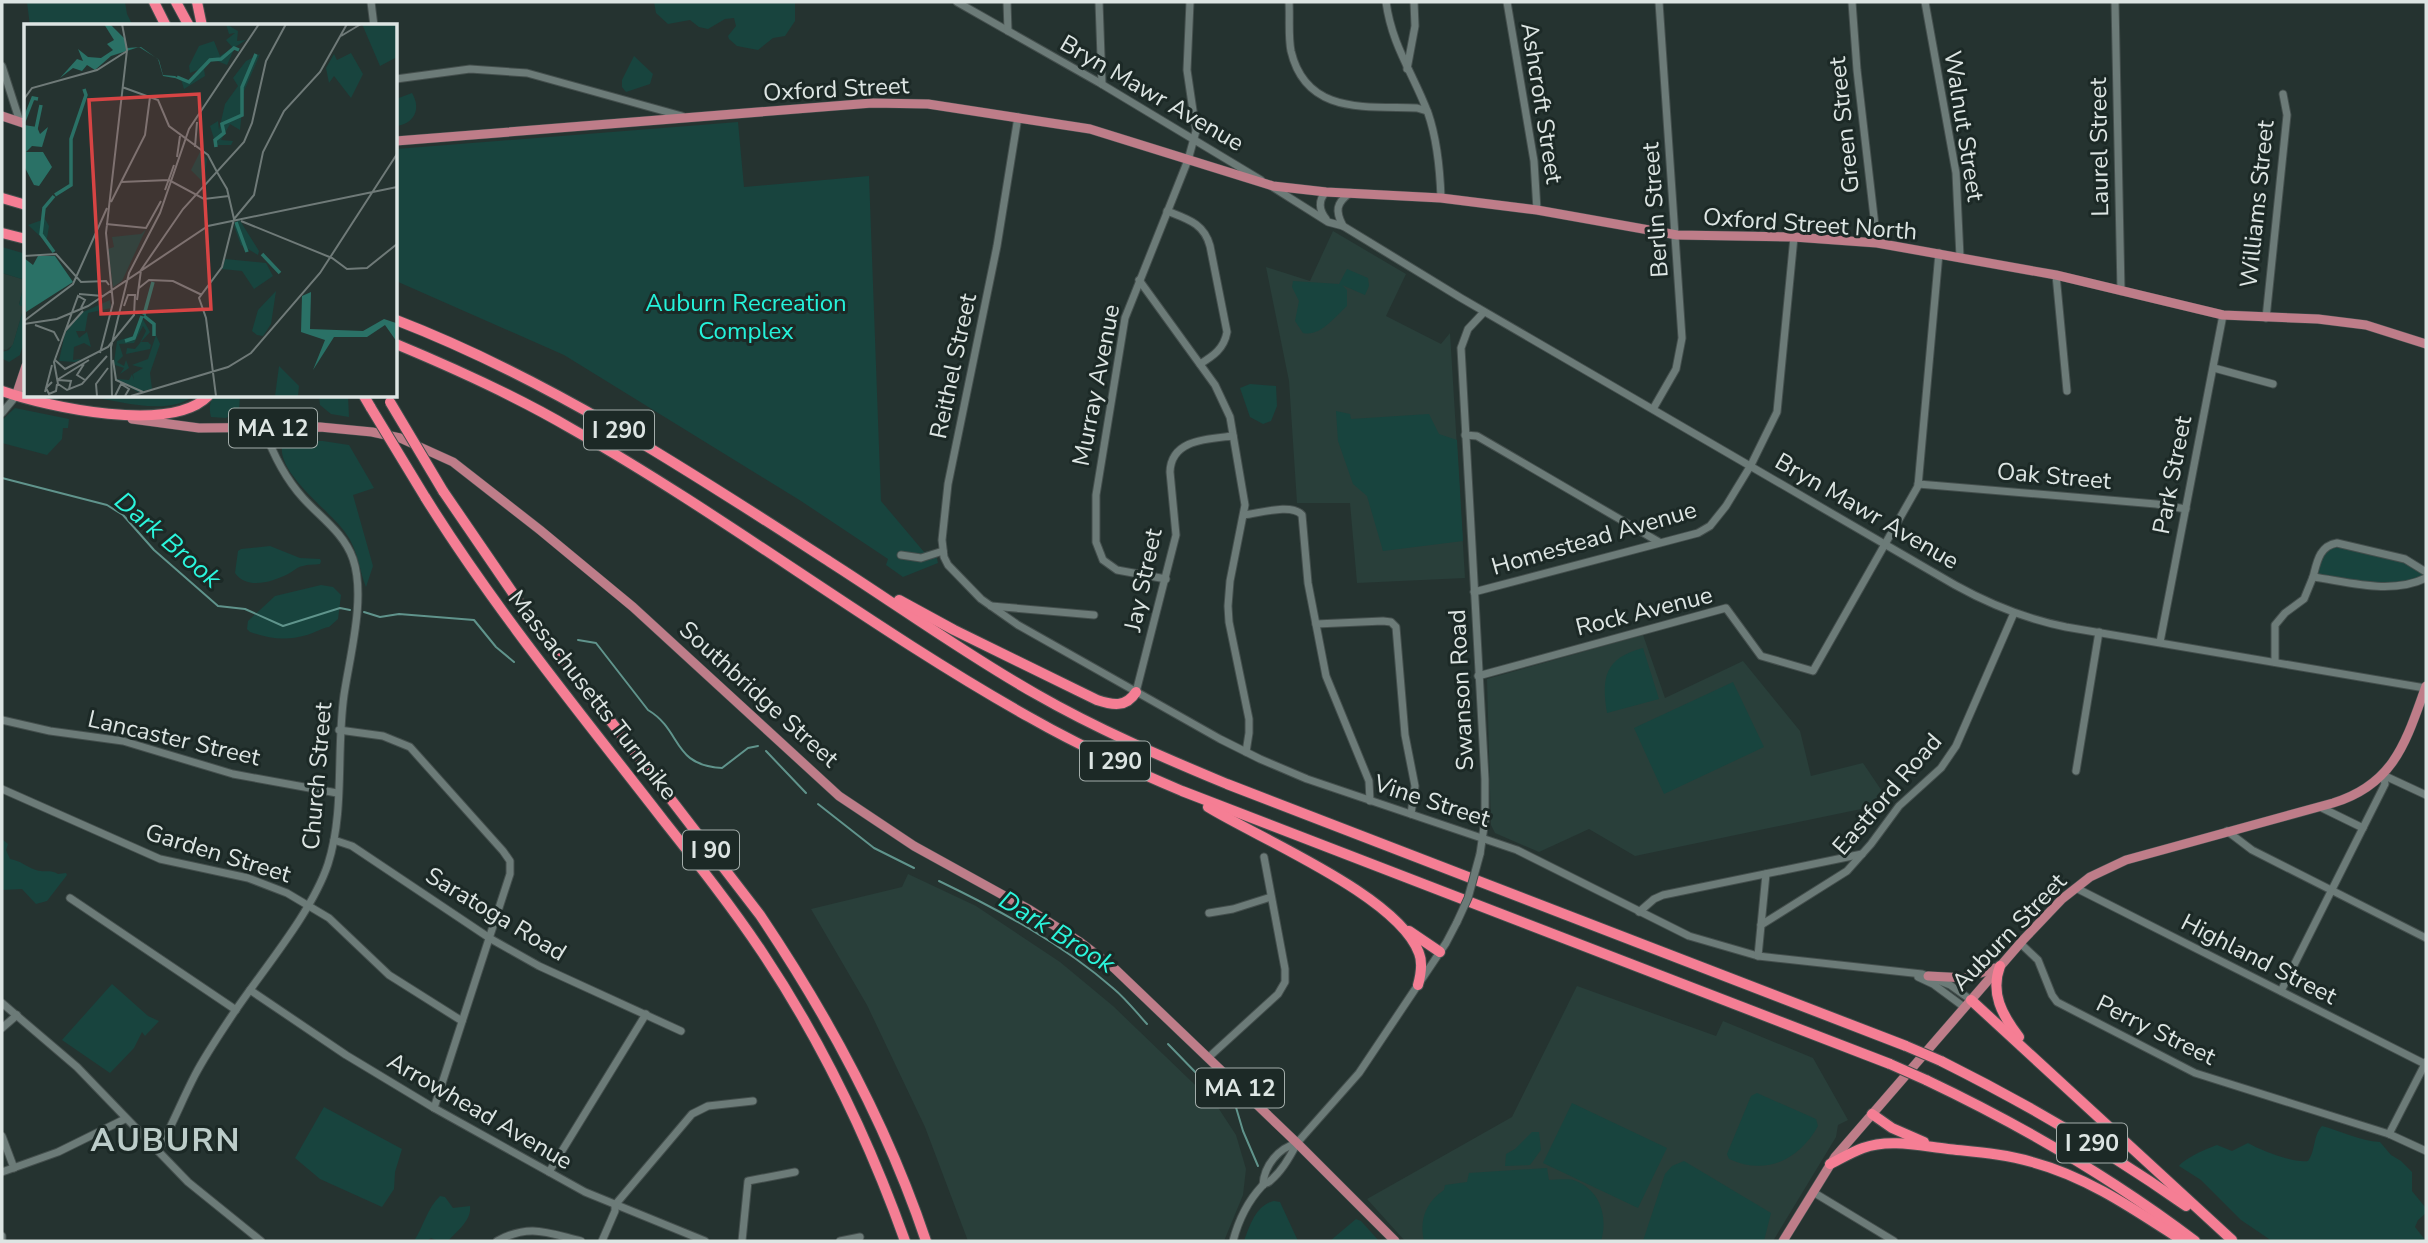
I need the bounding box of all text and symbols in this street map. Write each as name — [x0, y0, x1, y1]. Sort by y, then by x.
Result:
street label: Ashcroft Street — [1513, 20, 1571, 186]
inset map — [24, 24, 397, 397]
street label: Bryn Mawr Avenue — [1054, 27, 1250, 159]
street label: Walnut Street — [1936, 48, 1992, 204]
street label: Green Street — [1821, 55, 1867, 195]
street label: Oxford Street — [762, 69, 910, 109]
street label: Laurel Street — [2082, 77, 2116, 217]
street label: Williams Street — [2232, 118, 2282, 289]
street label: Berlin Street — [1634, 141, 1676, 279]
street label: Oxford Street North — [1702, 201, 1918, 247]
park label: Auburn Recreation Complex — [645, 287, 847, 347]
street label: Reithel Street — [922, 290, 984, 442]
street label: Murray Avenue — [1065, 302, 1127, 468]
road number: MA 12 — [229, 408, 317, 448]
road number: I 290 — [584, 410, 654, 450]
street label: Park Street — [2145, 413, 2199, 537]
street label: Bryn Mawr Avenue — [1769, 445, 1965, 577]
street label: Oak Street — [1995, 455, 2113, 497]
water label: Dark Brook — [107, 484, 230, 597]
street label: Homestead Avenue — [1488, 493, 1700, 583]
street label: Jay Street — [1116, 525, 1170, 635]
street label: Rock Avenue — [1572, 579, 1716, 643]
street label: Massachusetts Turnpike — [501, 583, 685, 807]
street label: Swanson Road — [1441, 609, 1481, 771]
street label: Southbridge Street — [672, 614, 846, 775]
street label: Church Street — [295, 700, 339, 851]
street label: Lancaster Street — [85, 703, 264, 774]
street label: Eastford Road — [1825, 726, 1949, 862]
road number: I 290 — [1080, 741, 1150, 780]
street label: Vine Street — [1369, 767, 1495, 835]
street label: Garden Street — [141, 816, 295, 890]
road number: I 90 — [683, 830, 739, 870]
street label: Saratoga Road — [420, 859, 572, 969]
street label: Auburn Street — [1945, 866, 2074, 998]
water label: Dark Brook — [992, 883, 1123, 982]
street label: Highland Street — [2176, 906, 2343, 1012]
street label: Perry Street — [2091, 987, 2222, 1073]
street label: Arrowhead Avenue — [382, 1045, 578, 1177]
road number: MA 12 — [1196, 1068, 1284, 1107]
district label: AUBURN — [91, 1119, 241, 1162]
road number: I 290 — [2057, 1124, 2127, 1162]

